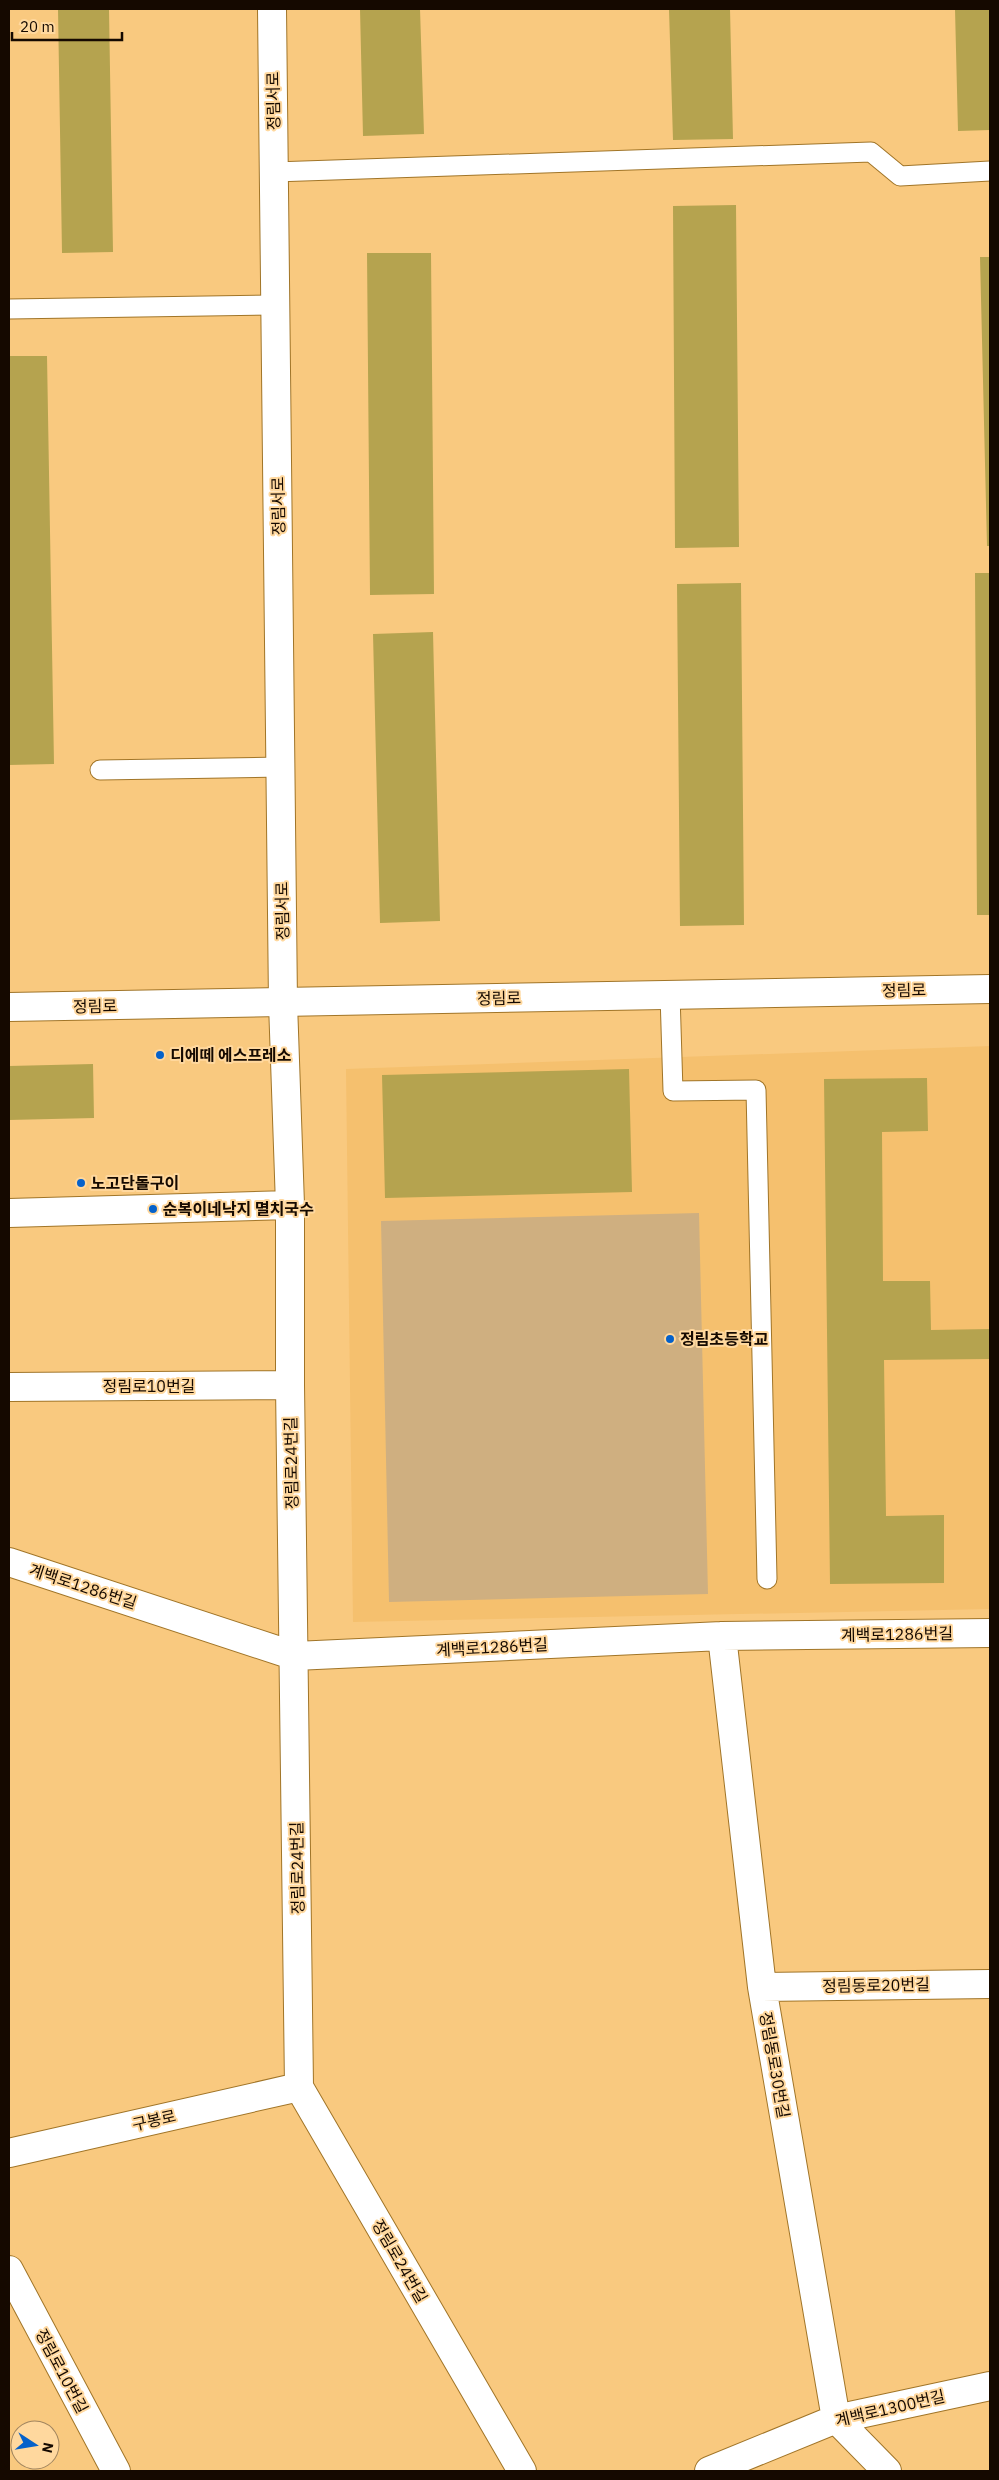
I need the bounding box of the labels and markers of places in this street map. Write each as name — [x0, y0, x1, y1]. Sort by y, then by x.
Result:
place label: 디에떼 에스프레소 — [170, 1045, 292, 1065]
marker: 디에떼 에스프레소 — [154, 1049, 166, 1061]
place label: 노고단돌구이 — [91, 1173, 179, 1193]
marker: 노고단돌구이 — [75, 1177, 87, 1189]
place label: 순복이네낙지 멸치국수 — [163, 1199, 314, 1219]
marker: 순복이네낙지 멸치국수 — [147, 1203, 159, 1215]
place label: 정림초등학교 — [680, 1329, 769, 1349]
marker: 정림초등학교 — [664, 1333, 676, 1345]

